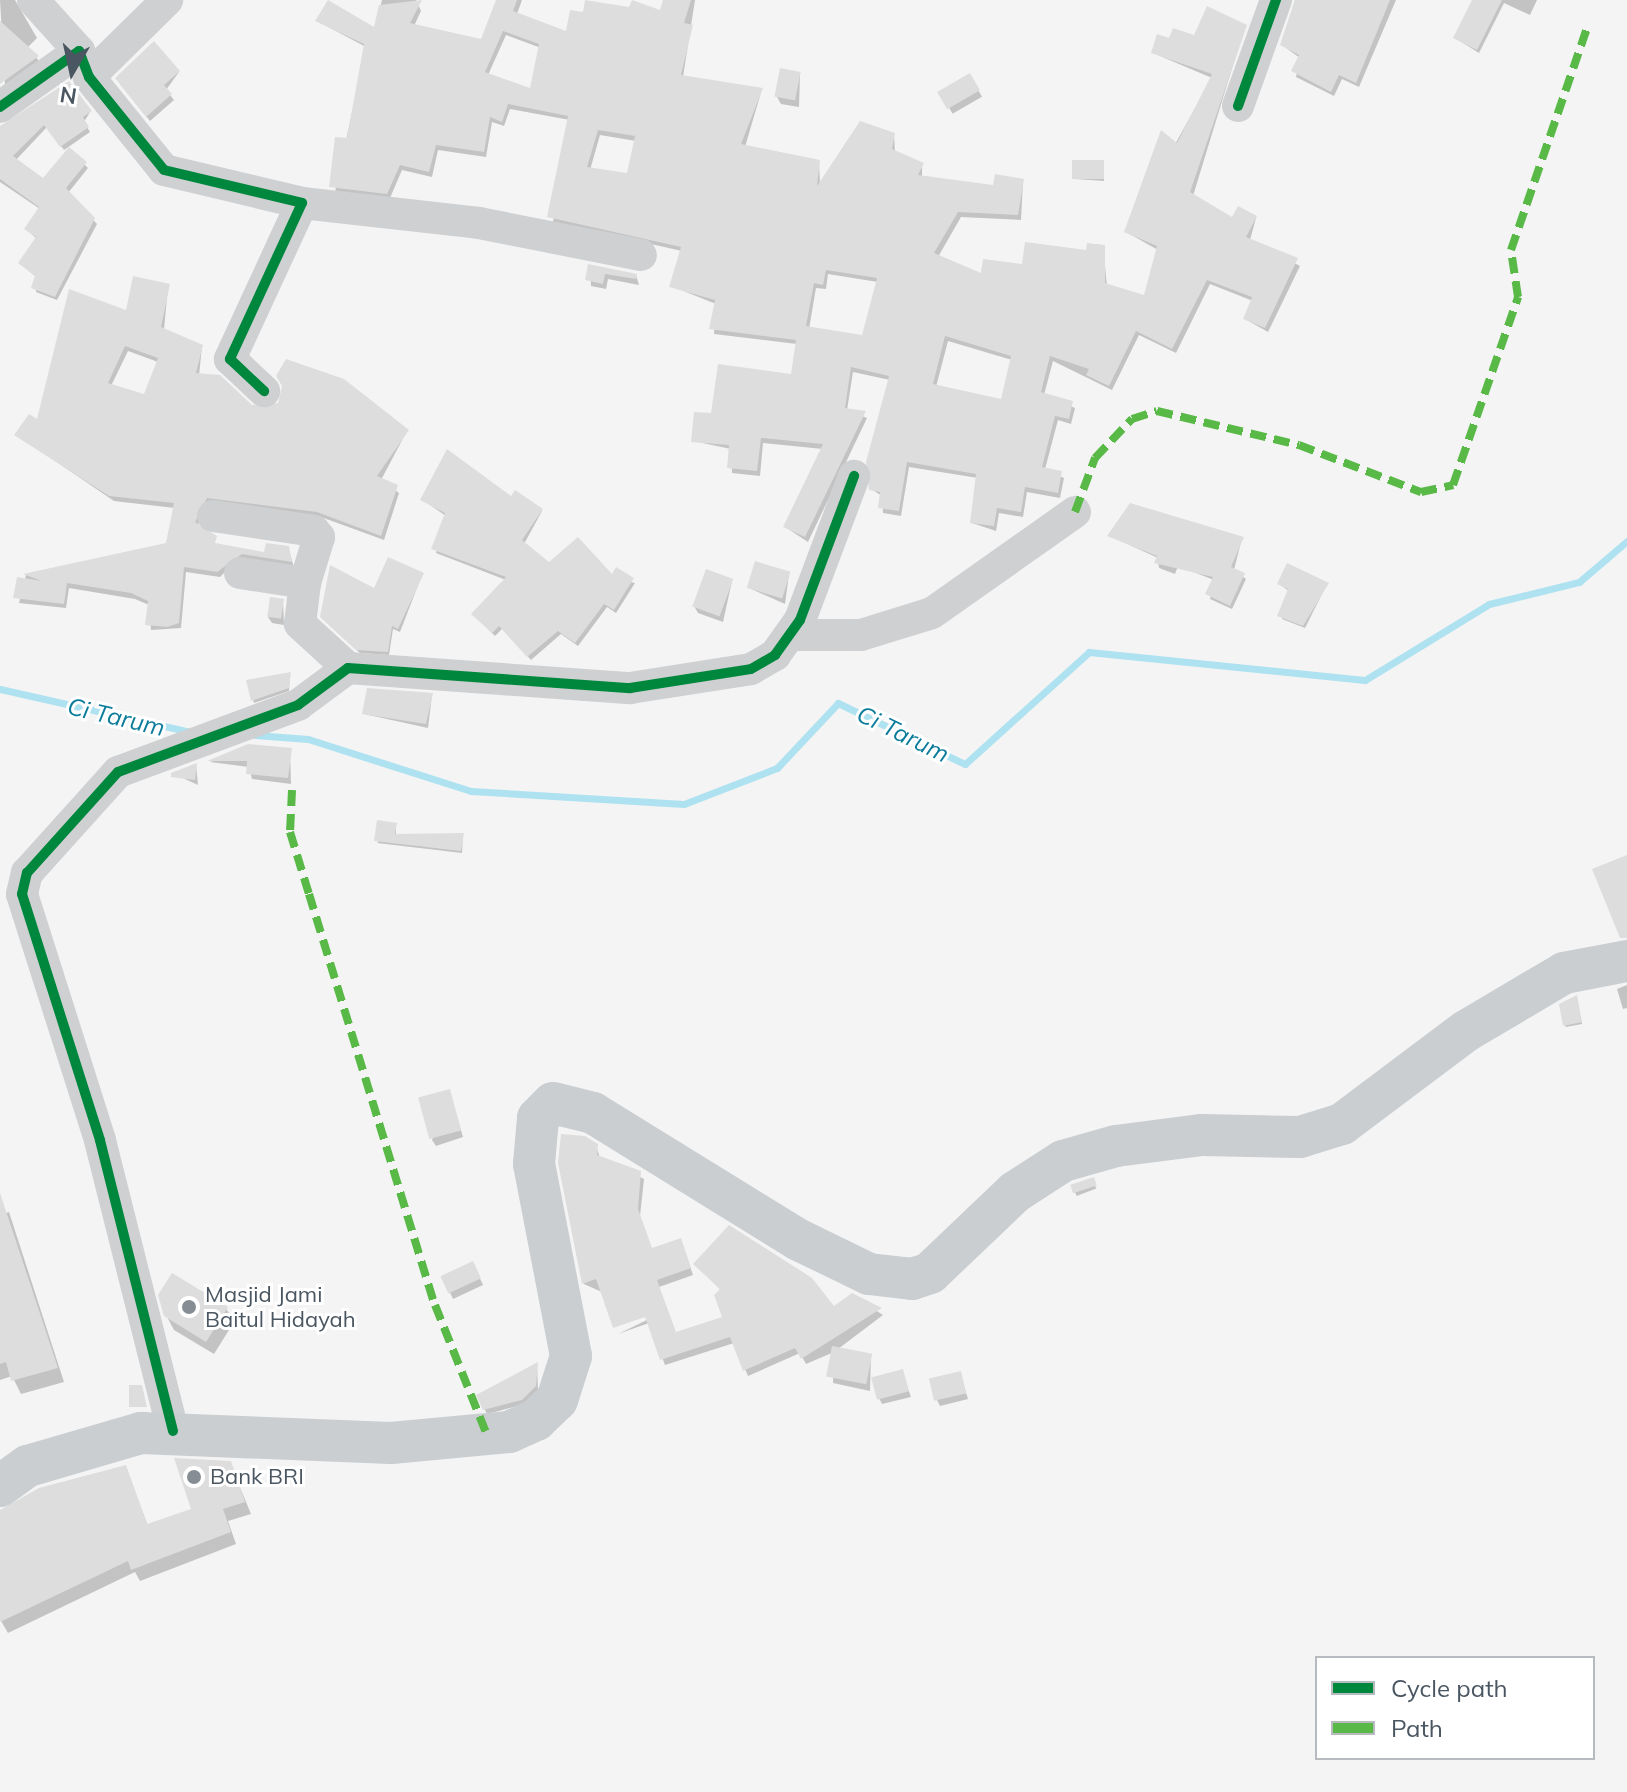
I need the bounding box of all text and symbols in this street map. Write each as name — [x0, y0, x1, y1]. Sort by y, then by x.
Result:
north arrow — [32, 32, 112, 112]
text: N — [58, 81, 79, 111]
water label: Ci Tarum — [64, 692, 168, 742]
water label: Ci Tarum — [852, 699, 954, 769]
place label: Masjid Jami Baitul Hidayah — [205, 1281, 356, 1332]
marker: Masjid Jami Baitul Hidayah — [180, 1298, 198, 1316]
place label: Bank BRI — [210, 1464, 304, 1490]
marker: Bank BRI — [185, 1468, 203, 1486]
legend — [1315, 1656, 1595, 1760]
text: Cycle path — [1391, 1673, 1508, 1703]
text: Path — [1391, 1713, 1443, 1743]

